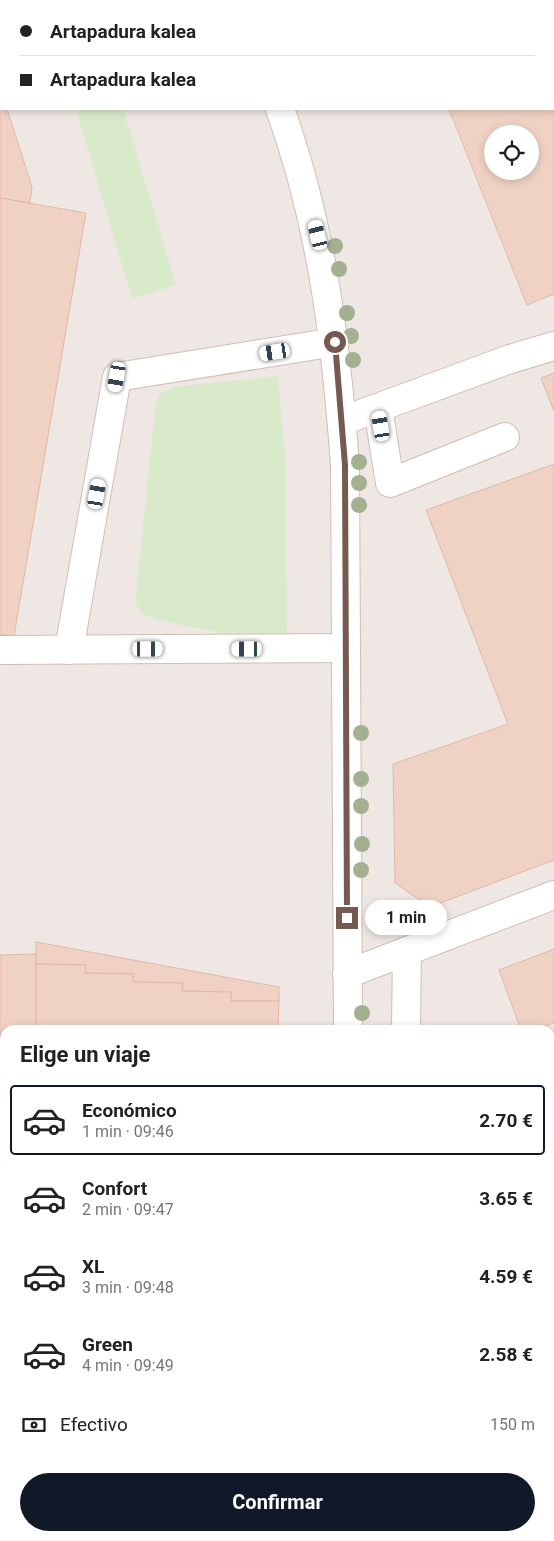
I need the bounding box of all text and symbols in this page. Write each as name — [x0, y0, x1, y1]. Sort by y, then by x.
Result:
text: Artapadura kalea — [50, 20, 196, 43]
text: Artapadura kalea — [50, 68, 196, 91]
map controls — [484, 125, 539, 180]
button: locate — [484, 125, 539, 180]
car — [307, 219, 328, 251]
route start — [324, 331, 346, 353]
car — [259, 342, 290, 362]
car — [107, 361, 126, 393]
car — [371, 410, 390, 442]
car — [87, 478, 106, 510]
car — [133, 642, 163, 657]
car — [232, 642, 262, 657]
callout: 1 min — [364, 900, 447, 936]
route end — [336, 907, 358, 929]
text: 1 min — [386, 908, 426, 927]
text: Elige un viaje — [20, 1042, 150, 1067]
icon: car — [22, 1098, 67, 1143]
text: Económico — [82, 1099, 177, 1122]
text: 2.70 € — [479, 1109, 533, 1132]
text: 1 min · 09:46 — [82, 1122, 174, 1141]
icon: car — [22, 1176, 67, 1221]
text: Confort — [82, 1177, 147, 1200]
text: 3.65 € — [479, 1187, 533, 1210]
text: 2 min · 09:47 — [82, 1200, 174, 1219]
icon: car — [22, 1254, 67, 1299]
text: XL — [82, 1255, 104, 1278]
text: 4.59 € — [479, 1265, 533, 1288]
text: 3 min · 09:48 — [82, 1278, 174, 1297]
icon: car — [22, 1332, 67, 1377]
text: Green — [82, 1333, 133, 1356]
text: 2.58 € — [479, 1343, 533, 1366]
text: 4 min · 09:49 — [82, 1356, 174, 1375]
icon: cash — [20, 1411, 48, 1439]
text: Efectivo — [60, 1413, 128, 1436]
text: 150 m — [490, 1415, 535, 1434]
button: Confirmar — [20, 1473, 535, 1531]

